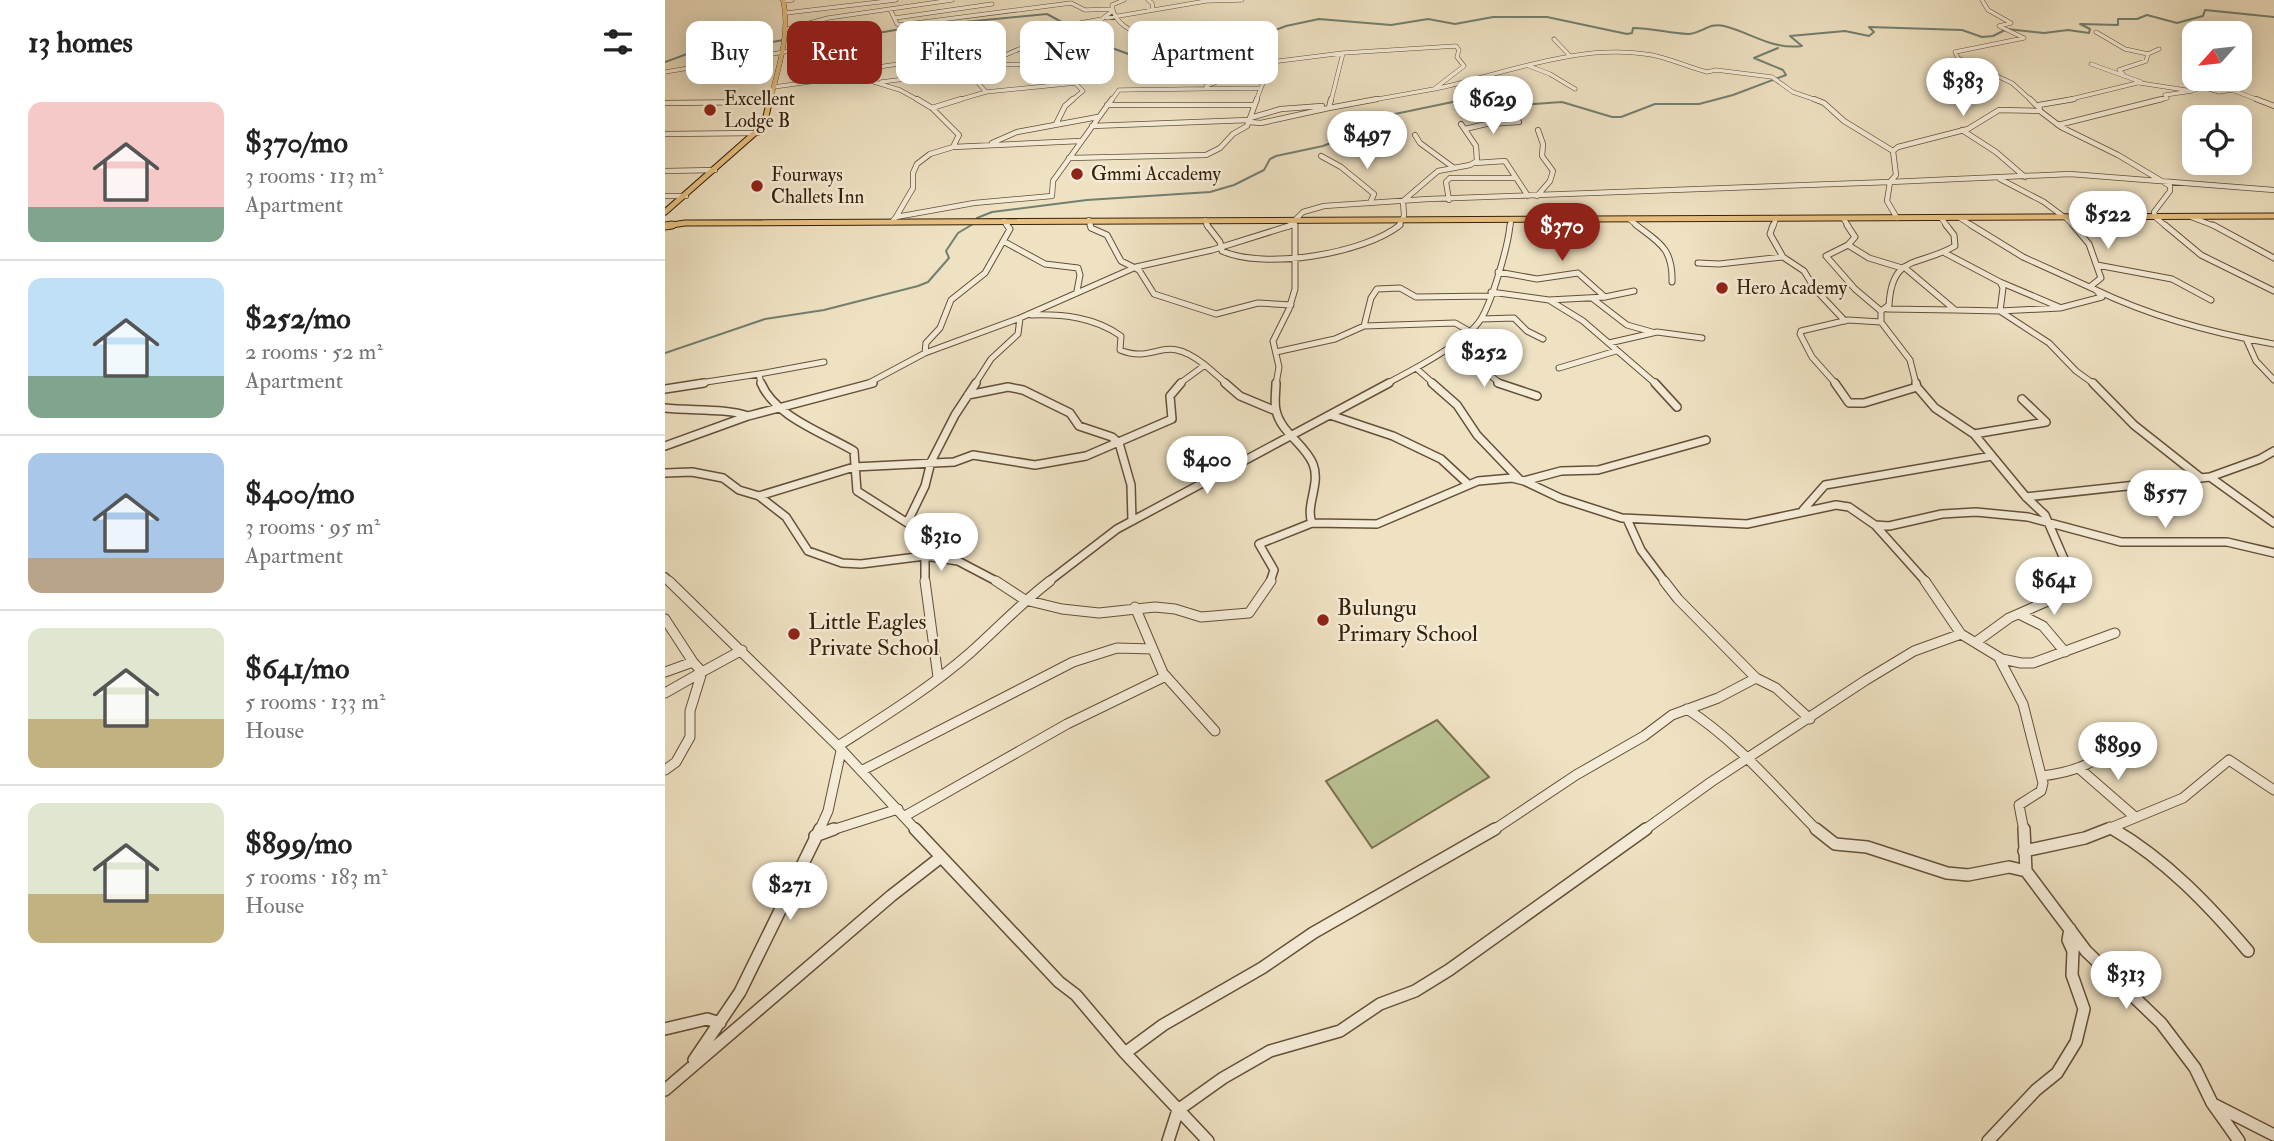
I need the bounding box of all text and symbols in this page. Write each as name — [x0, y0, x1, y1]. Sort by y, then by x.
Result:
chip: Buy — [686, 21, 773, 84]
chip: Rent — [787, 21, 882, 84]
chip: Filters — [896, 21, 1006, 84]
chip: New — [1020, 21, 1114, 84]
chip: Apartment — [1128, 21, 1278, 84]
north arrow — [2182, 21, 2252, 91]
map controls — [2182, 21, 2252, 175]
icon: filters — [599, 23, 637, 61]
text: 13 homes — [28, 24, 133, 61]
pin: $383 — [1922, 58, 2004, 118]
text: $383 — [1942, 66, 1984, 95]
pin: $629 — [1452, 76, 1534, 136]
text: $629 — [1469, 84, 1517, 113]
place label: Excellent Lodge B — [724, 87, 795, 133]
marker: Excellent Lodge B — [702, 102, 718, 118]
button: locate — [2182, 105, 2252, 175]
pin: $497 — [1326, 111, 1408, 171]
text: $497 — [1343, 119, 1391, 148]
text: $370/mo — [245, 124, 348, 161]
icon: home — [84, 130, 168, 214]
text: 3 rooms · 113 m² — [245, 161, 384, 190]
place label: Gmmi Accademy — [1091, 162, 1221, 186]
place label: Fourways Challets Inn — [771, 163, 864, 209]
marker: Gmmi Accademy — [1069, 166, 1085, 182]
marker: Fourways Challets Inn — [749, 178, 765, 194]
text: Apartment — [245, 190, 343, 219]
pin: $522 — [2067, 191, 2149, 251]
text: $522 — [2085, 199, 2131, 228]
pin: $370 — [1521, 204, 1603, 263]
text: $370 — [1540, 211, 1584, 240]
place label: Hero Academy — [1736, 276, 1848, 300]
marker: Hero Academy — [1714, 280, 1730, 296]
text: $252/mo — [245, 300, 351, 337]
icon: home — [84, 306, 168, 390]
pin: $252 — [1443, 330, 1525, 389]
text: 2 rooms · 52 m² — [245, 337, 383, 366]
text: $252 — [1461, 337, 1507, 366]
text: Apartment — [245, 366, 343, 395]
pin: $400 — [1166, 436, 1248, 496]
text: $400 — [1182, 444, 1232, 473]
pin: $557 — [2124, 470, 2206, 530]
text: $400/mo — [245, 475, 354, 512]
text: $557 — [2143, 478, 2187, 507]
icon: home — [84, 481, 168, 565]
text: 3 rooms · 95 m² — [245, 512, 380, 541]
pin: $310 — [900, 514, 982, 573]
text: $310 — [920, 521, 962, 550]
text: Apartment — [245, 541, 343, 570]
pin: $641 — [2013, 558, 2095, 617]
text: $641 — [2031, 565, 2077, 594]
place label: Bulungu Primary School — [1337, 593, 1478, 648]
place label: Little Eagles Private School — [808, 607, 939, 662]
marker: Bulungu Primary School — [1315, 612, 1331, 628]
marker: Little Eagles Private School — [786, 626, 802, 642]
text: $641/mo — [245, 650, 349, 687]
icon: home — [84, 656, 168, 740]
text: 5 rooms · 133 m² — [245, 687, 386, 716]
text: House — [245, 716, 304, 745]
pin: $899 — [2077, 722, 2159, 782]
text: $899 — [2094, 730, 2142, 759]
text: $899/mo — [245, 825, 352, 862]
icon: home — [84, 831, 168, 915]
text: 5 rooms · 183 m² — [245, 862, 388, 891]
pin: $271 — [749, 862, 831, 922]
text: $271 — [768, 870, 812, 899]
text: House — [245, 891, 304, 920]
pin: $313 — [2085, 951, 2167, 1011]
text: $313 — [2107, 959, 2145, 988]

